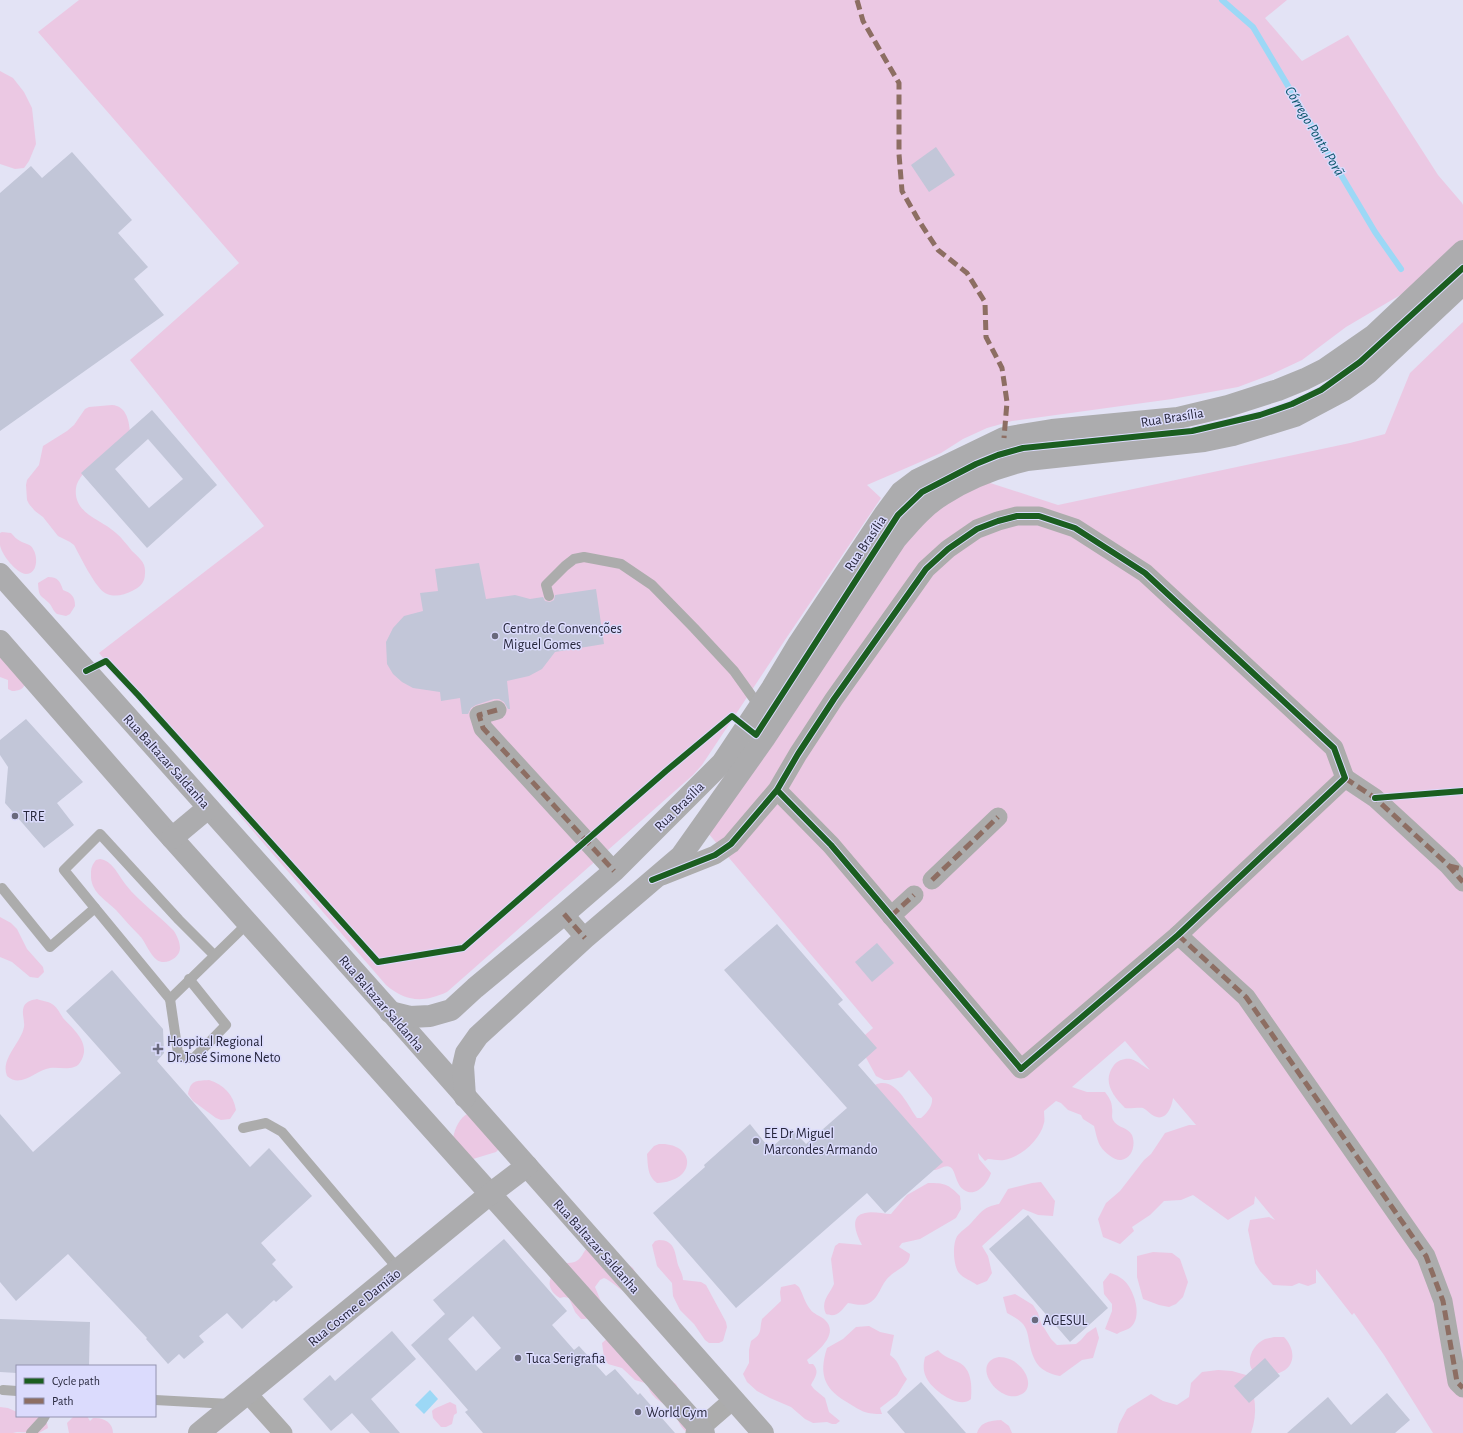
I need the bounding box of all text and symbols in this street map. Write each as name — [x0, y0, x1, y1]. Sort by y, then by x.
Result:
water label: Córrego Ponta Porã — [1282, 84, 1347, 179]
street label: Rua Brasília — [1140, 406, 1205, 430]
street label: Rua Brasília — [842, 513, 890, 574]
place label: Centro de Convenções Miguel Gomes — [503, 622, 622, 652]
marker: Centro de Convenções Miguel Gomes — [490, 631, 500, 641]
street label: Rua Baltazar Saldanha — [120, 712, 212, 812]
street label: Rua Brasília — [652, 779, 707, 834]
place label: TRE — [23, 810, 45, 824]
marker: TRE — [10, 811, 20, 821]
street label: Rua Baltazar Saldanha — [336, 953, 427, 1055]
place label: Hospital Regional Dr. José Simone Neto — [167, 1035, 281, 1065]
marker: Hospital Regional Dr. José Simone Neto — [152, 1043, 164, 1055]
place label: EE Dr Miguel Marcondes Armando — [764, 1127, 878, 1157]
marker: EE Dr Miguel Marcondes Armando — [751, 1136, 761, 1146]
street label: Rua Baltazar Saldanha — [550, 1197, 642, 1297]
street label: Rua Cosme e Damião — [306, 1266, 404, 1349]
place label: AGESUL — [1043, 1314, 1087, 1328]
marker: AGESUL — [1030, 1315, 1040, 1325]
place label: Tuca Serigrafia — [526, 1352, 606, 1366]
marker: Tuca Serigrafia — [513, 1353, 523, 1363]
legend — [16, 1365, 156, 1417]
text: Cycle path — [52, 1375, 100, 1388]
text: Path — [52, 1395, 74, 1407]
place label: World Gym — [646, 1406, 707, 1420]
marker: World Gym — [633, 1407, 643, 1417]

